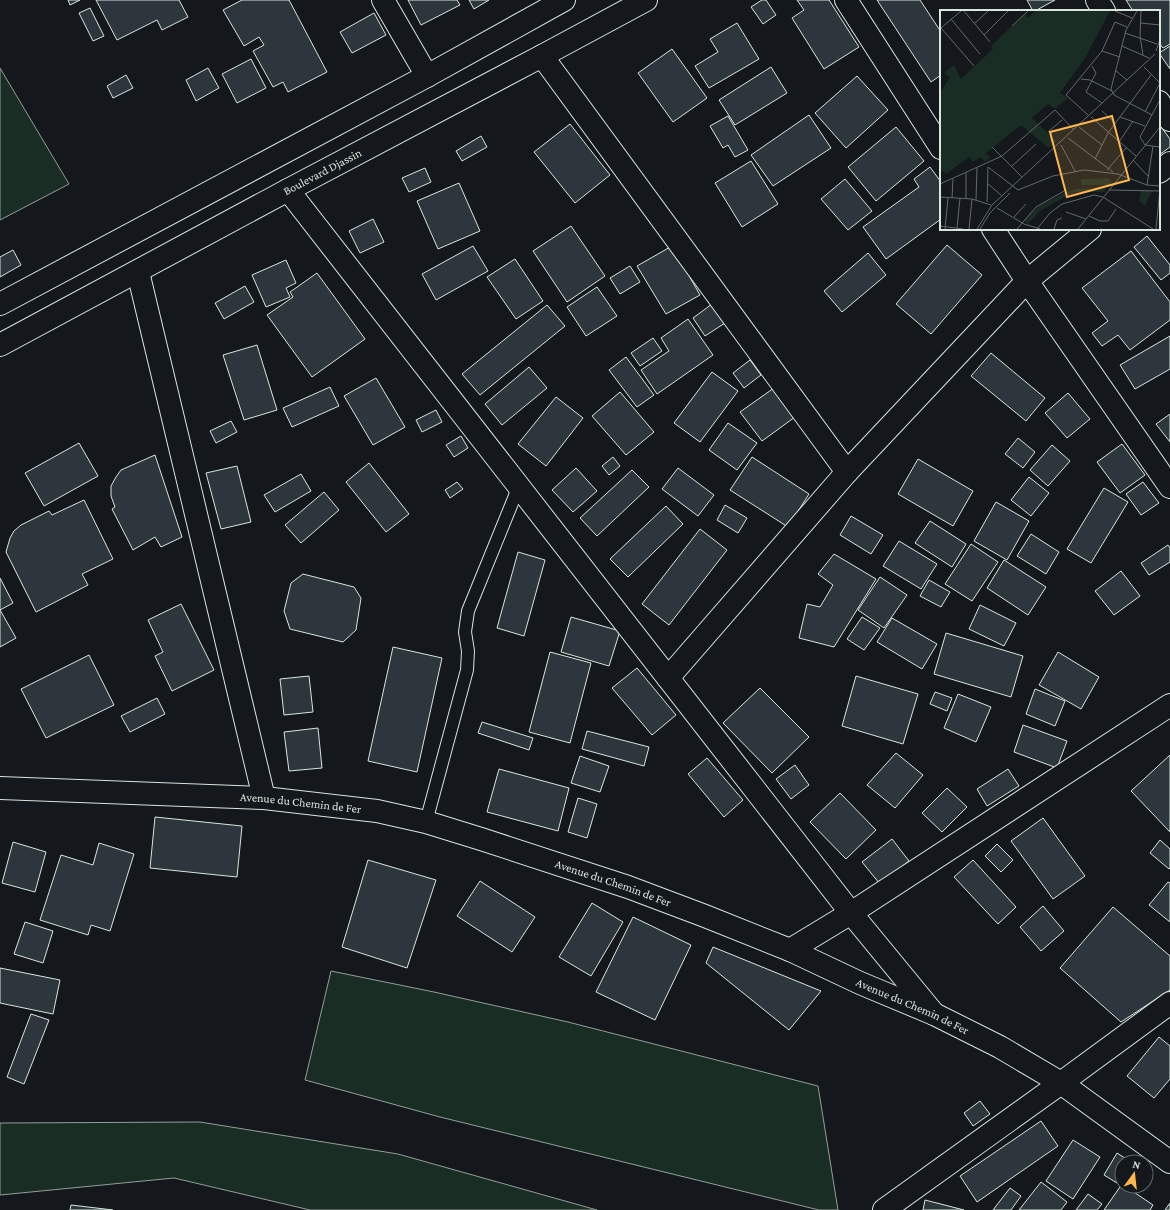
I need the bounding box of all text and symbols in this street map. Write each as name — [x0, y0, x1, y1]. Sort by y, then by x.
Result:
inset map — [940, 10, 1160, 230]
street label: Boulevard Djassin — [281, 145, 364, 198]
street label: Avenue du Chemin de Fer — [240, 790, 363, 816]
street label: Avenue du Chemin de Fer — [553, 857, 674, 910]
street label: Avenue du Chemin de Fer — [854, 975, 972, 1038]
north arrow — [1114, 1154, 1154, 1194]
text: N — [1131, 1158, 1142, 1171]

